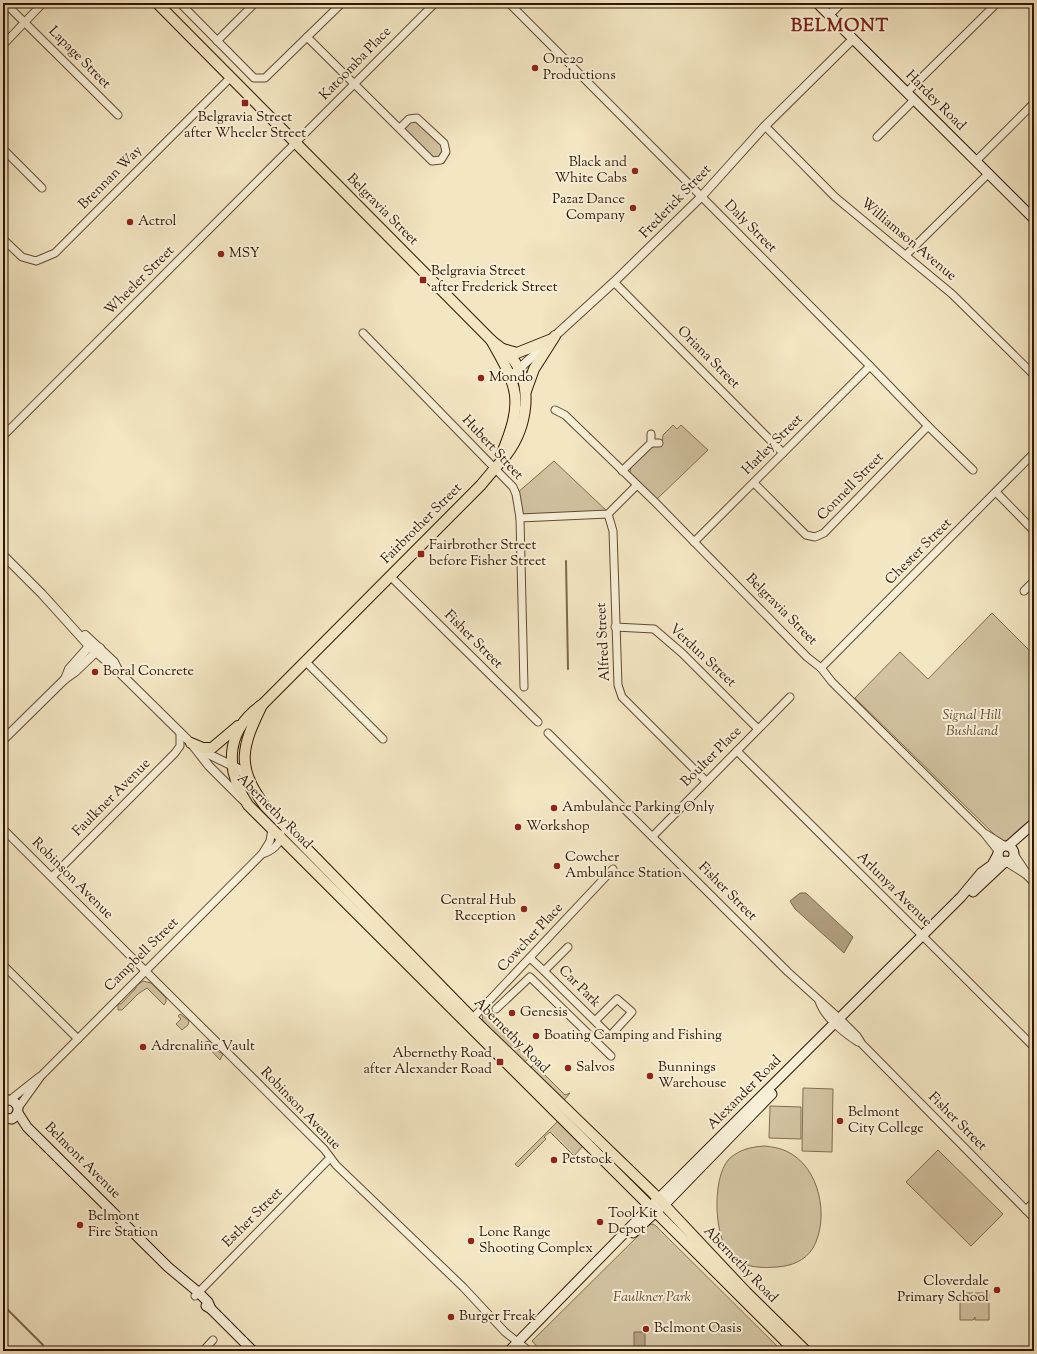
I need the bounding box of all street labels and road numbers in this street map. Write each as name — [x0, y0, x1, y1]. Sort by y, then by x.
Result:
street label: Lapage Street — [43, 22, 115, 94]
street label: Katoomba Place — [315, 23, 397, 105]
street label: Hardey Road — [900, 66, 970, 136]
street label: Brennan Way — [75, 142, 147, 214]
street label: Frederick Street — [636, 160, 717, 243]
street label: Belgravia Street — [342, 170, 423, 251]
street label: Williamson Avenue — [856, 194, 960, 286]
street label: Daly Street — [719, 196, 781, 258]
street label: Wheeler Street — [101, 242, 179, 320]
street label: Oriana Street — [672, 322, 744, 394]
street label: Harley Street — [738, 410, 808, 480]
street label: Hubert Street — [457, 411, 528, 485]
street label: Connell Street — [813, 448, 889, 526]
street label: Fairbrother Street — [377, 479, 467, 569]
street label: Chester Street — [881, 514, 957, 590]
street label: Belgravia Street — [741, 570, 822, 651]
street label: Alfred Street — [592, 602, 616, 682]
street label: Fisher Street — [439, 606, 507, 674]
street label: Verdun Street — [664, 620, 740, 692]
street label: Boulter Place — [677, 722, 747, 792]
street label: Faulkner Avenue — [68, 754, 156, 842]
street label: Abernethy Road — [232, 770, 316, 854]
street label: Robinson Avenue — [27, 834, 117, 924]
street label: Arlunya Avenue — [852, 848, 936, 932]
street label: Fisher Street — [693, 858, 761, 926]
street label: Cowcher Place — [494, 899, 568, 977]
street label: Campbell Street — [100, 913, 184, 997]
street label: Car Park — [553, 961, 605, 1013]
street label: Abernethy Road — [469, 994, 553, 1078]
street label: Alexander Road — [703, 1051, 787, 1135]
street label: Robinson Avenue — [255, 1063, 345, 1155]
street label: Fisher Street — [923, 1088, 991, 1156]
street label: Belmont Avenue — [39, 1118, 125, 1204]
street label: Esther Street — [218, 1183, 288, 1253]
street label: Abernethy Road — [698, 1222, 782, 1308]

